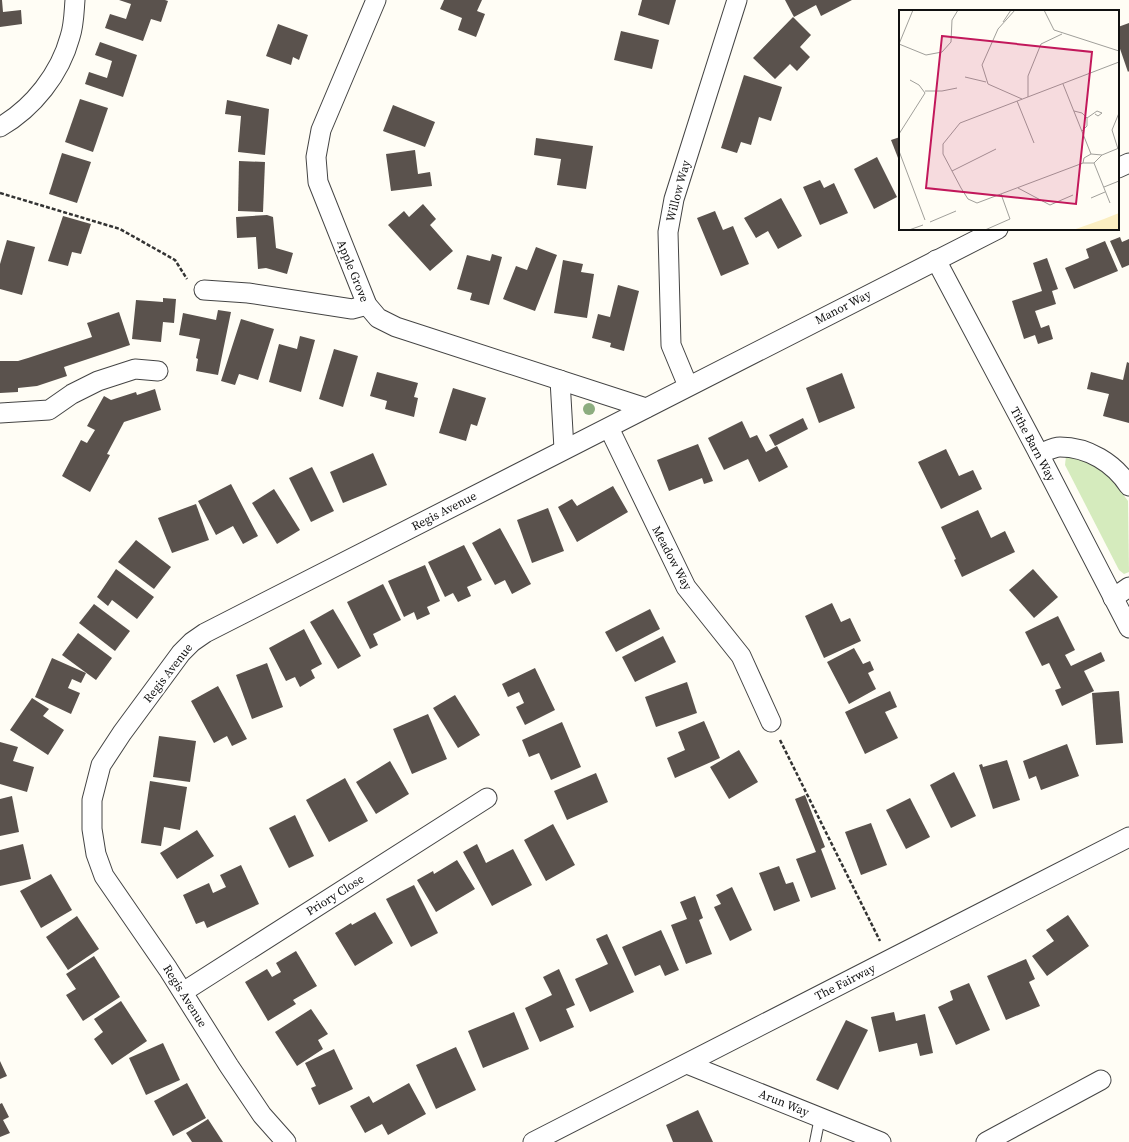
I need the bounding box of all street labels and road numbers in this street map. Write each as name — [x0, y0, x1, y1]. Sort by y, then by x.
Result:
street label: Willow Way — [662, 158, 694, 224]
street label: Apple Grove — [333, 238, 373, 304]
street label: Manor Way — [812, 286, 874, 328]
street label: Tithe Barn Way — [1007, 404, 1060, 485]
street label: Regis Avenue — [409, 488, 479, 534]
street label: Meadow Way — [648, 523, 696, 594]
street label: Regis Avenue — [140, 640, 196, 706]
street label: Priory Close — [303, 871, 367, 919]
street label: The Fairway — [812, 960, 879, 1004]
street label: Regis Avenue — [159, 962, 211, 1030]
street label: Arun Way — [757, 1086, 812, 1121]

